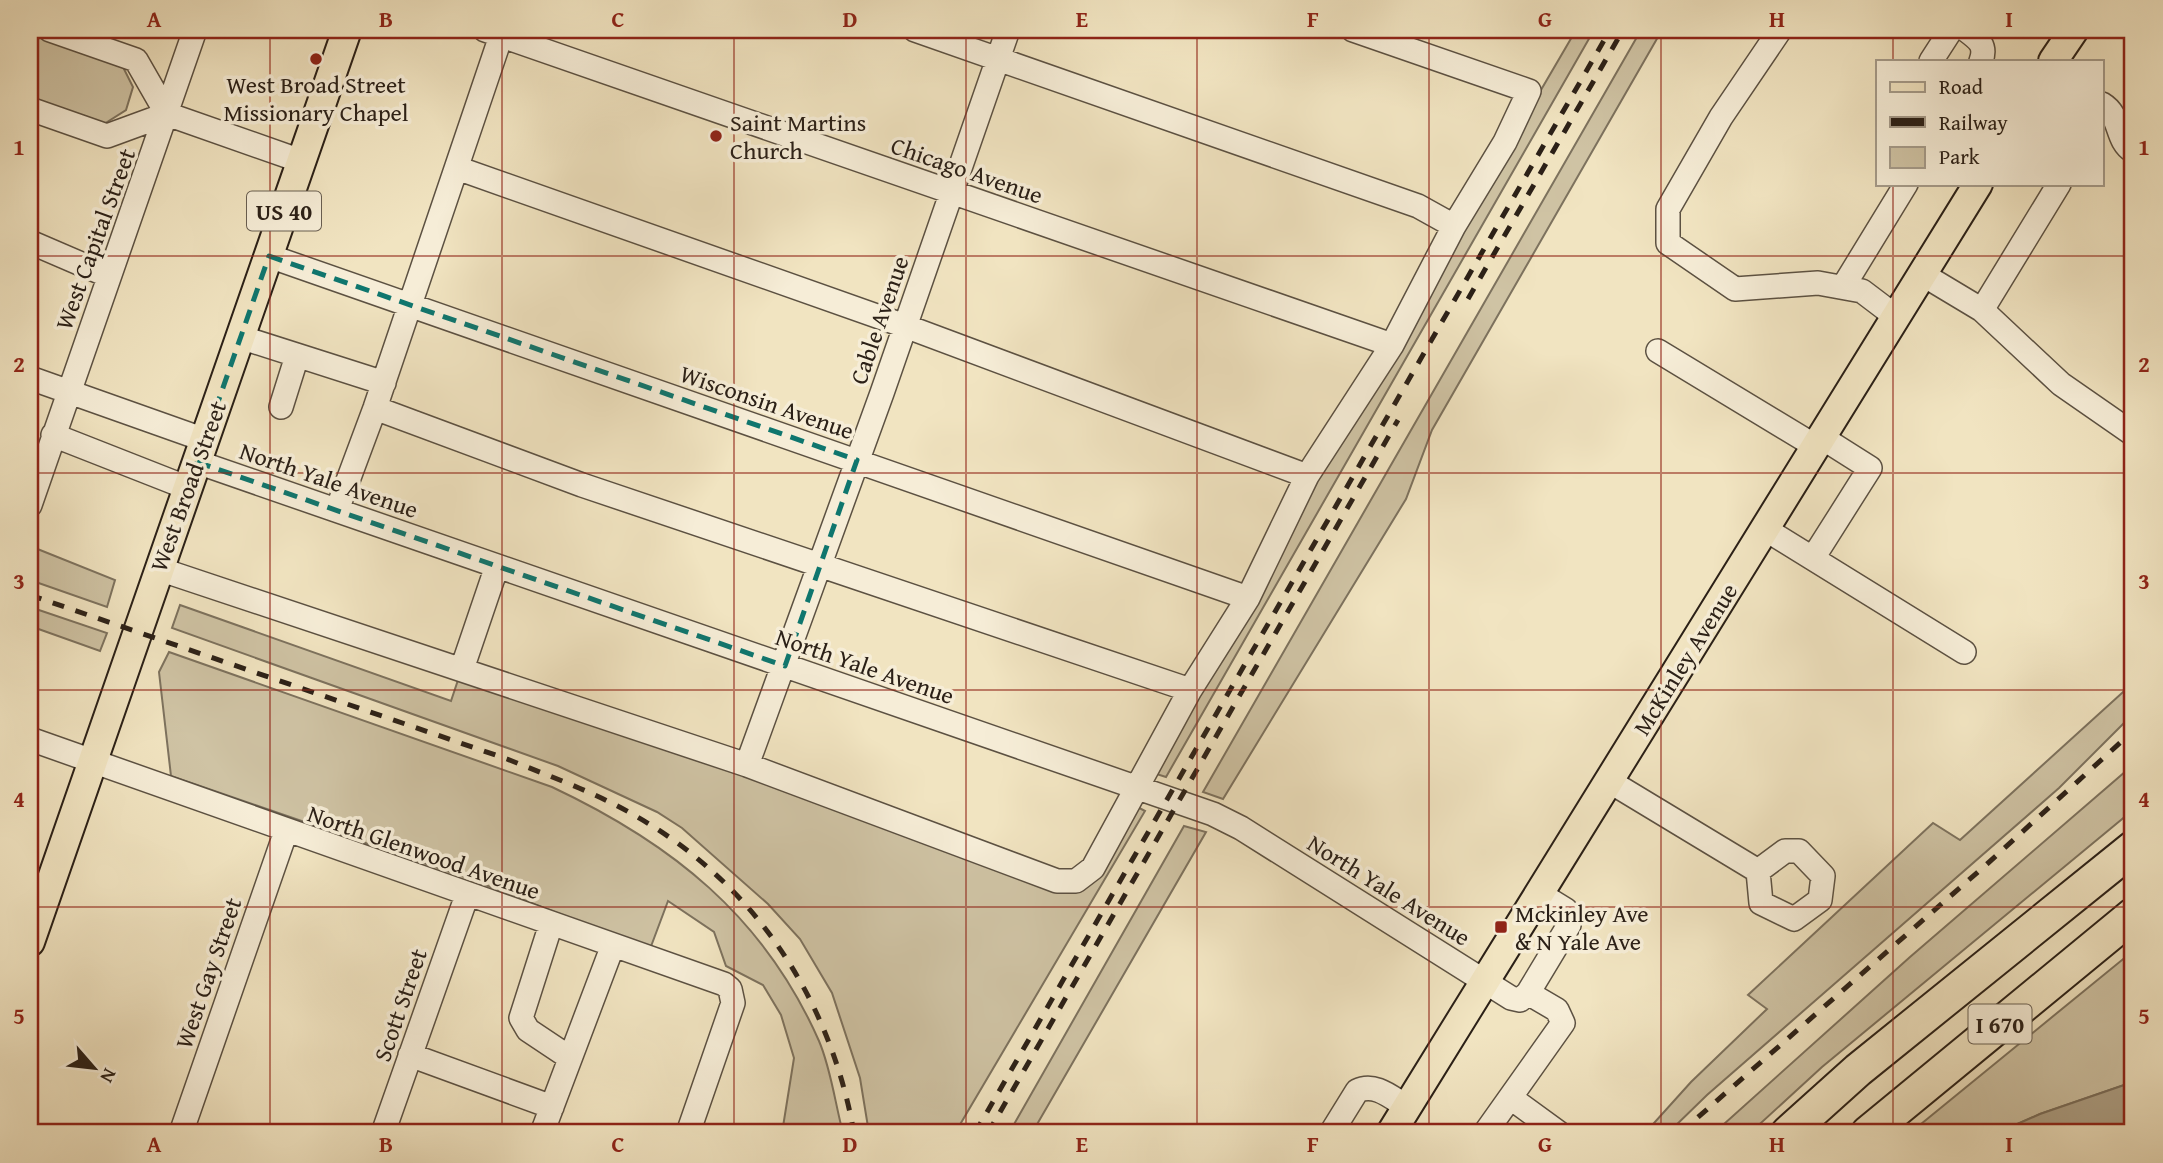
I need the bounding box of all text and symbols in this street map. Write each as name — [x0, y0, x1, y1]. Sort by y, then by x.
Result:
text: A — [147, 2, 162, 35]
text: B — [379, 2, 393, 35]
text: C — [611, 2, 625, 35]
text: D — [843, 2, 858, 35]
text: E — [1076, 2, 1088, 35]
text: F — [1307, 2, 1319, 35]
text: G — [1538, 2, 1552, 35]
text: H — [1769, 2, 1785, 35]
text: I — [2005, 2, 2013, 35]
marker: West Broad Street Missionary Chapel — [308, 51, 324, 67]
legend — [1876, 60, 2104, 186]
place label: West Broad Street Missionary Chapel — [223, 67, 409, 130]
text: Road — [1939, 71, 1984, 102]
place label: Saint Martins Church — [730, 105, 866, 168]
text: Railway — [1939, 107, 2008, 138]
marker: Saint Martins Church — [708, 128, 724, 144]
street label: Chicago Avenue — [886, 128, 1048, 212]
text: 1 — [13, 130, 25, 163]
text: 1 — [2138, 130, 2150, 163]
text: Park — [1939, 141, 1980, 172]
street label: West Capital Street — [46, 143, 144, 335]
road number: US 40 — [247, 192, 321, 230]
street label: Cable Avenue — [841, 251, 917, 389]
text: 2 — [13, 347, 25, 380]
text: 2 — [2138, 347, 2150, 380]
street label: Wisconsin Avenue — [675, 356, 859, 448]
street label: West Broad Street — [141, 395, 235, 576]
street label: North Yale Avenue — [235, 433, 423, 527]
text: 3 — [13, 564, 25, 597]
text: 3 — [2138, 564, 2150, 597]
street label: McKinley Avenue — [1624, 576, 1746, 742]
street label: North Yale Avenue — [771, 619, 959, 713]
text: 4 — [13, 782, 25, 815]
text: 4 — [2138, 782, 2150, 815]
street label: North Glenwood Avenue — [303, 796, 545, 908]
street label: North Yale Avenue — [1301, 826, 1477, 954]
street label: West Gay Street — [166, 892, 250, 1053]
place label: Mckinley Ave & N Yale Ave — [1515, 896, 1649, 959]
marker: Mckinley Ave & N Yale Ave — [1493, 919, 1509, 935]
street label: Scott Street — [364, 943, 436, 1066]
text: 5 — [13, 999, 25, 1032]
text: 5 — [2138, 999, 2150, 1032]
road number: I 670 — [1968, 1004, 2032, 1044]
north arrow — [60, 1034, 130, 1104]
text: N — [94, 1064, 124, 1088]
text: A — [147, 1127, 162, 1160]
text: B — [379, 1127, 393, 1160]
text: C — [611, 1127, 625, 1160]
text: D — [843, 1127, 858, 1160]
text: E — [1076, 1127, 1088, 1160]
text: F — [1307, 1127, 1319, 1160]
text: G — [1538, 1127, 1552, 1160]
text: H — [1769, 1127, 1785, 1160]
text: I — [2005, 1127, 2013, 1160]

